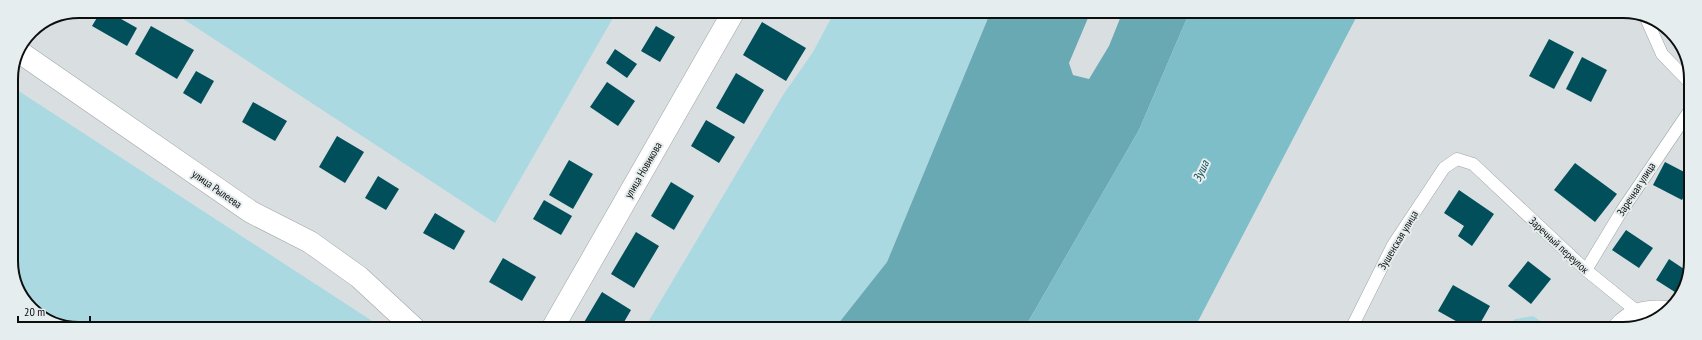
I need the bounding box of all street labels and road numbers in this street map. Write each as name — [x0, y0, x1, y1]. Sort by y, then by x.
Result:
street label: улица Новикова — [621, 139, 665, 201]
street label: Заречная улица — [1613, 160, 1659, 218]
street label: улица Рылеева — [189, 167, 245, 211]
street label: Зушенская улица — [1375, 208, 1421, 272]
street label: Заречный переулок — [1526, 214, 1592, 277]

